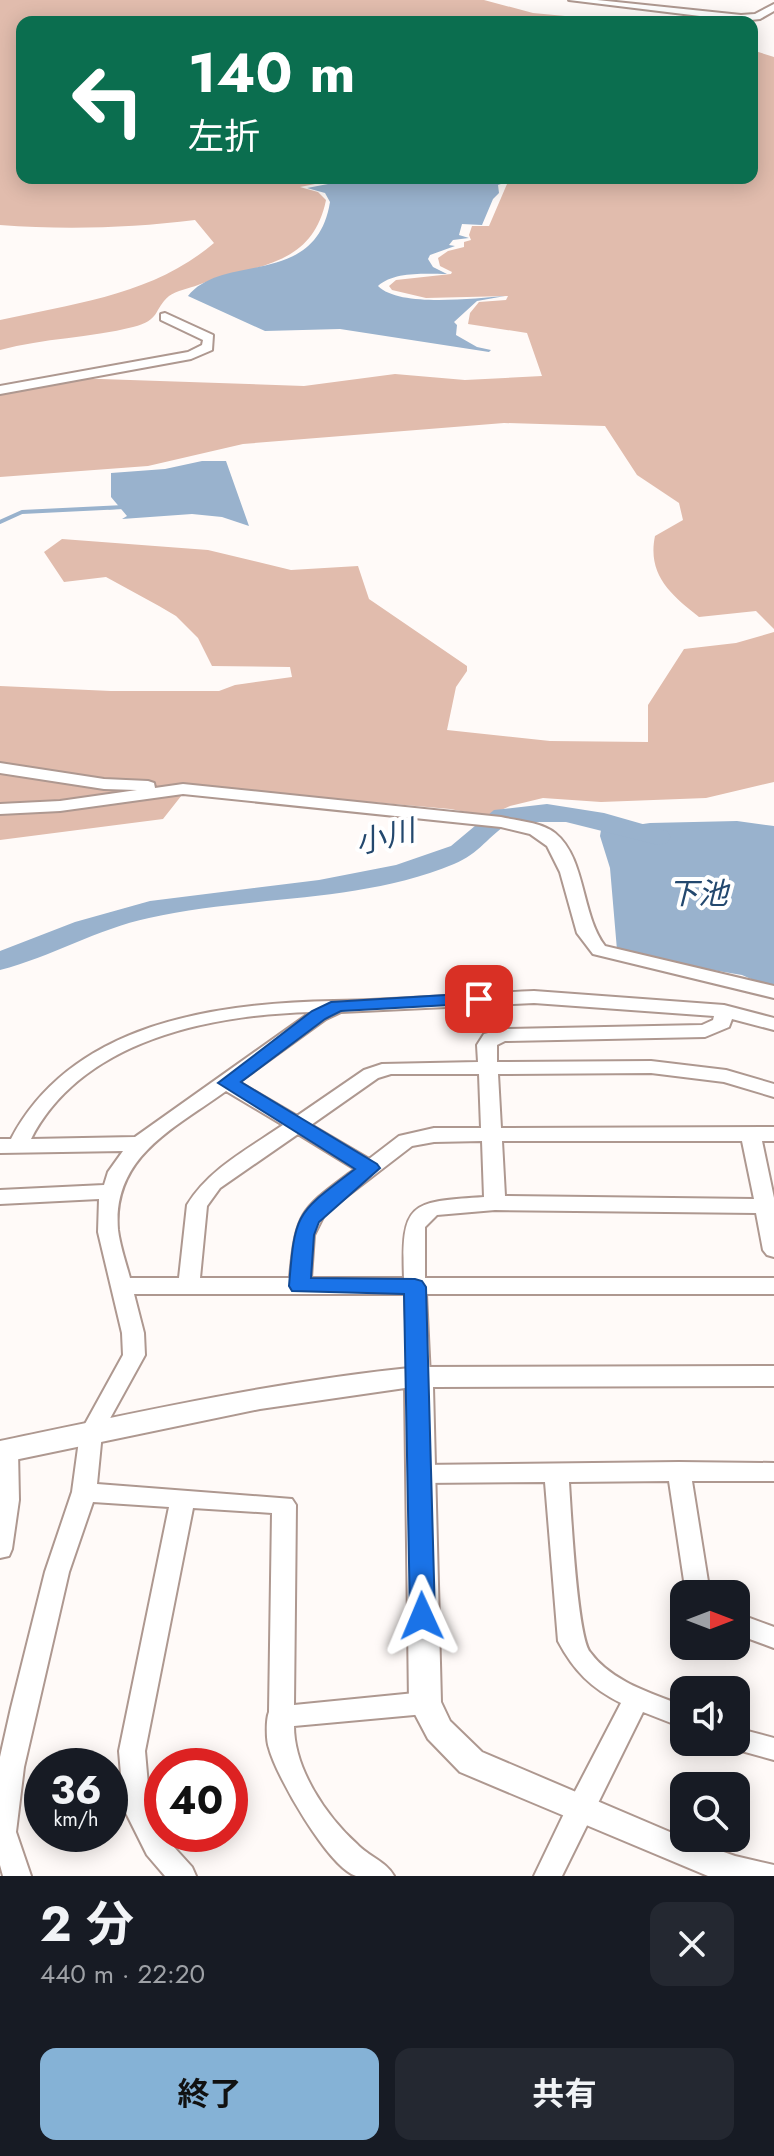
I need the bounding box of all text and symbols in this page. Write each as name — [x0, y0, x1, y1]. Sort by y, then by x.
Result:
text: 140 m — [188, 32, 355, 113]
icon: left — [56, 48, 160, 152]
text: 左折 — [188, 110, 260, 162]
water label: 小川 — [351, 808, 422, 865]
water label: 下池 — [668, 872, 731, 915]
pin — [445, 965, 513, 1033]
icon: arrive — [457, 977, 501, 1021]
position arrow — [380, 1574, 464, 1658]
north arrow — [670, 1580, 750, 1660]
map controls — [670, 1580, 750, 1852]
button: sound — [670, 1676, 750, 1756]
speed limit sign: 40 — [144, 1748, 248, 1852]
text: 36 — [50, 1761, 102, 1819]
button: search — [670, 1772, 750, 1852]
text: km/h — [53, 1805, 99, 1834]
text: 2 分 — [40, 1890, 134, 1959]
button: close — [650, 1902, 734, 1986]
text: 440 m · 22:20 — [40, 1955, 205, 1993]
button: 終了 — [40, 2048, 379, 2140]
button: 共有 — [395, 2048, 734, 2140]

